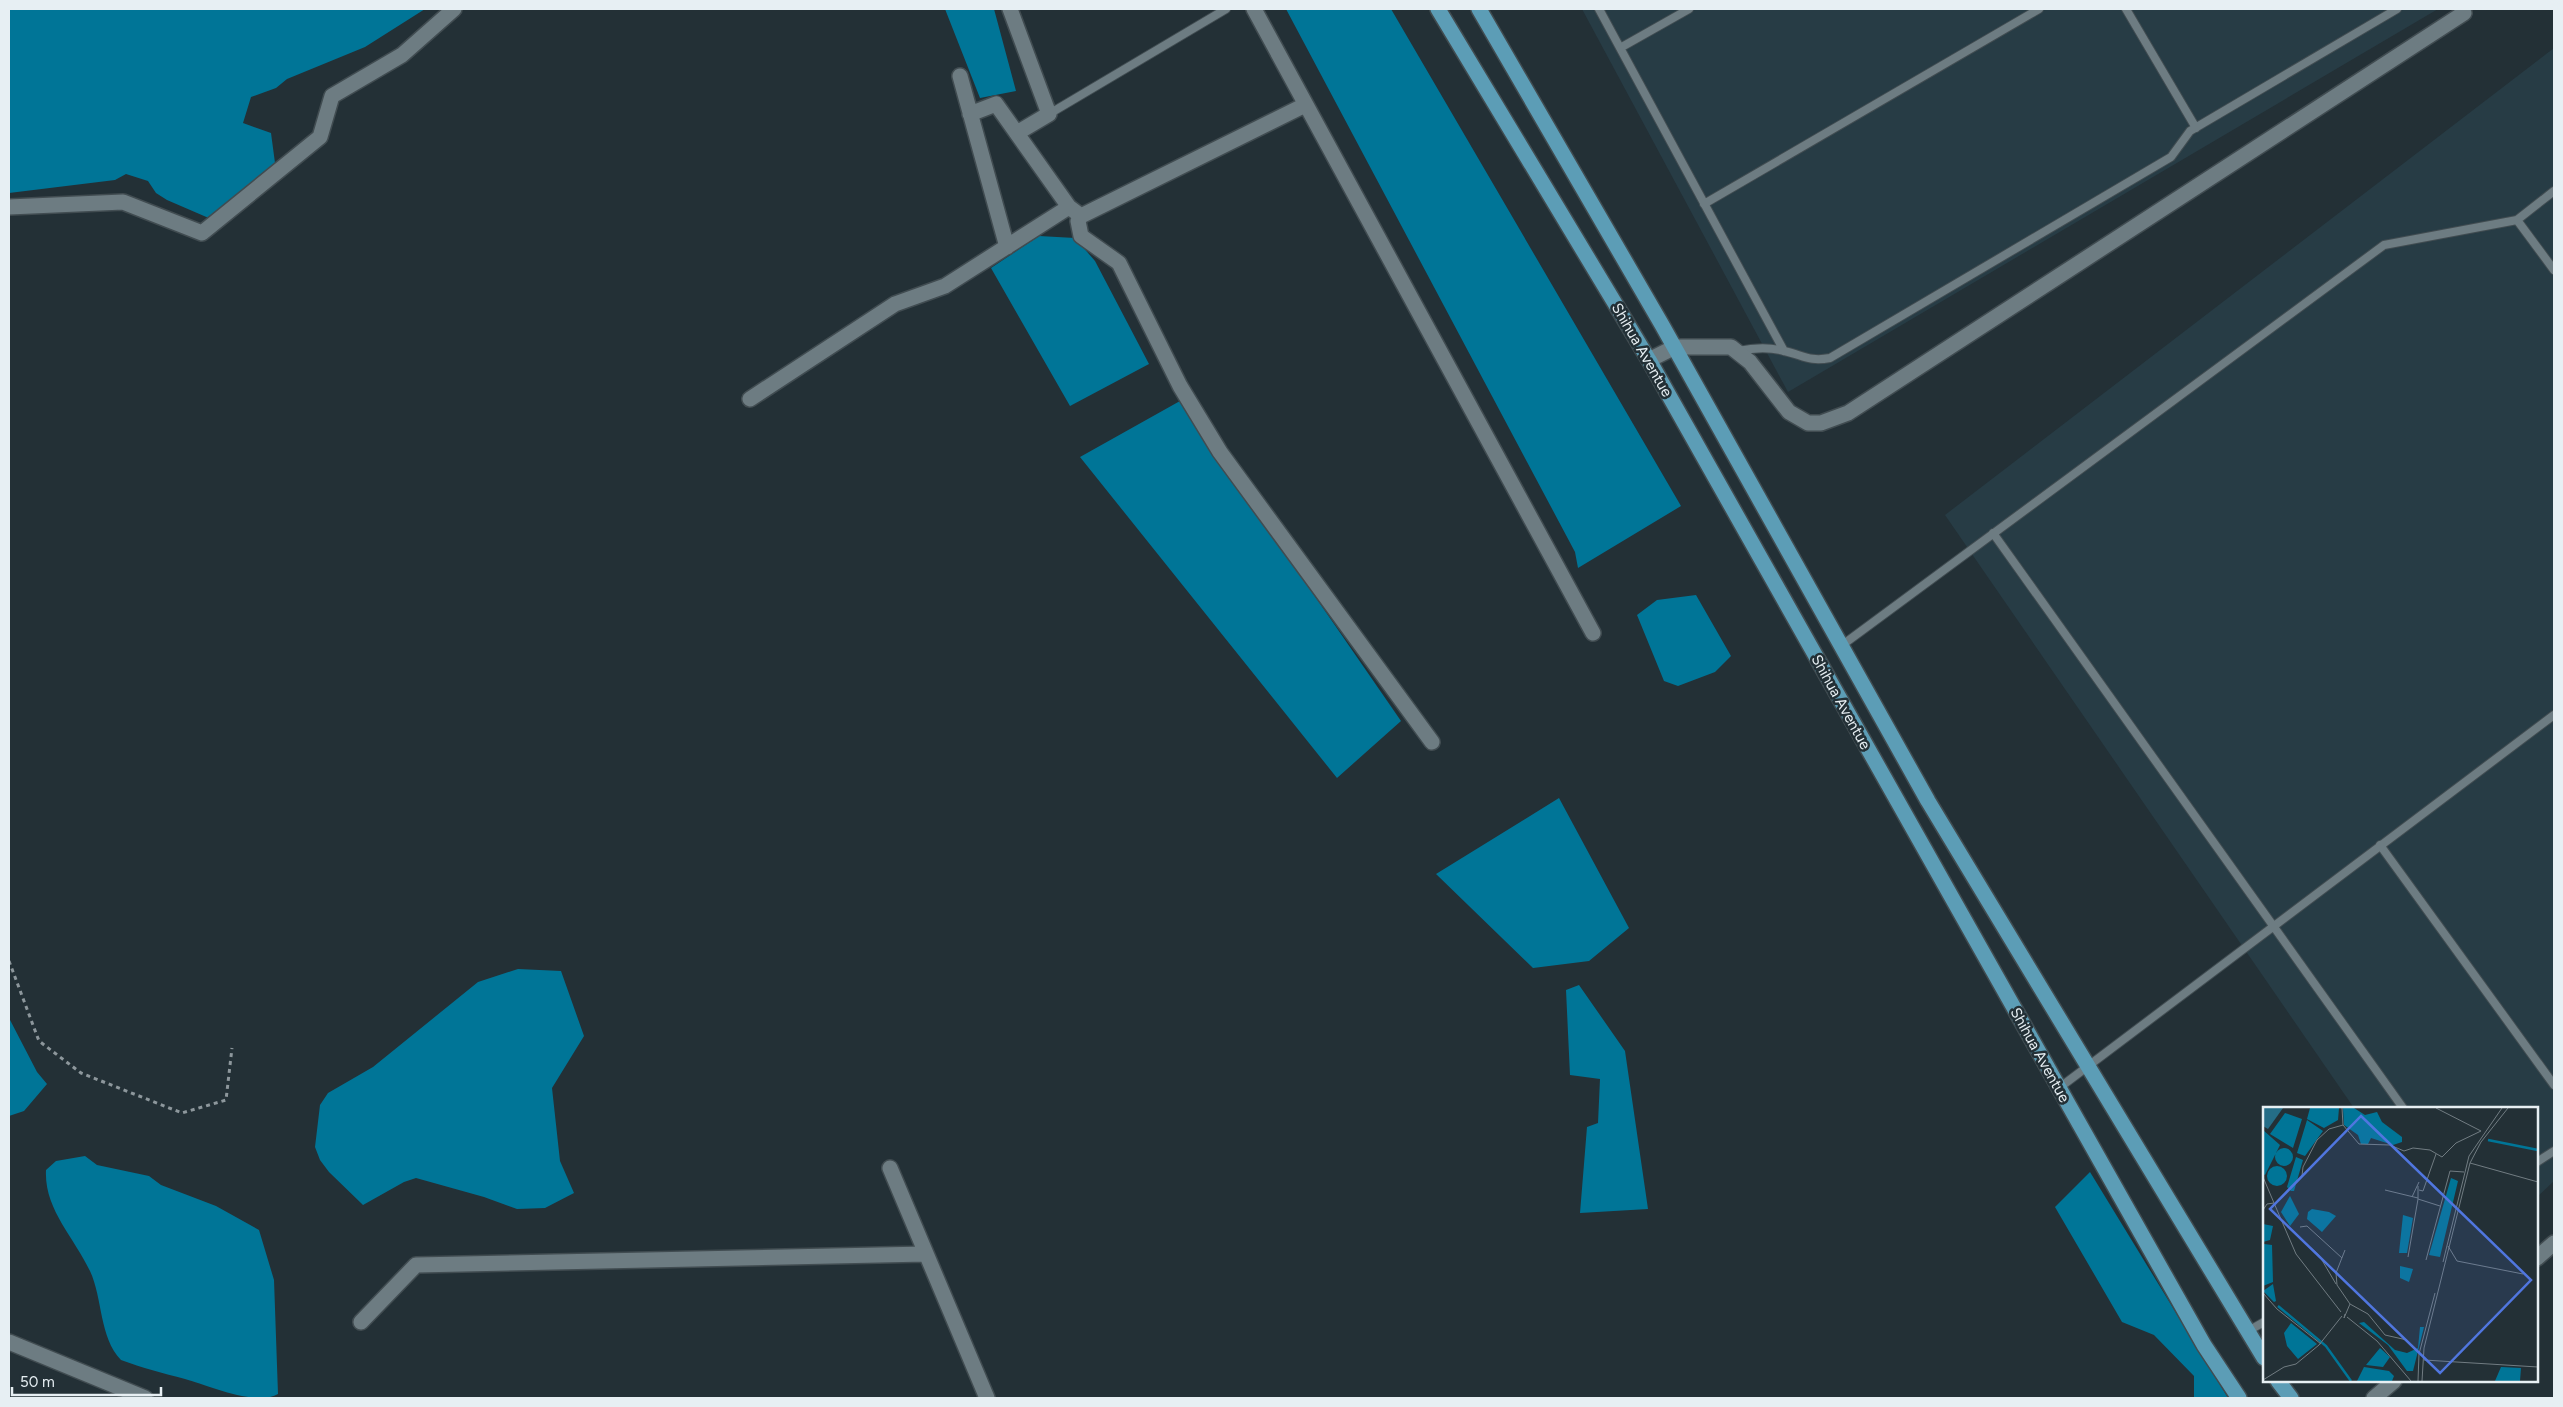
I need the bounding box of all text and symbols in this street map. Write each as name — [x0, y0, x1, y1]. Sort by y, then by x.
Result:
street label: Shihua Aventue — [1608, 300, 1676, 400]
street label: Shihua Aventue — [1808, 651, 1874, 753]
street label: Shihua Aventue — [2007, 1004, 2073, 1106]
inset map — [2263, 1107, 2538, 1382]
scale bar — [12, 1364, 161, 1396]
text: 50 m — [20, 1373, 55, 1391]

